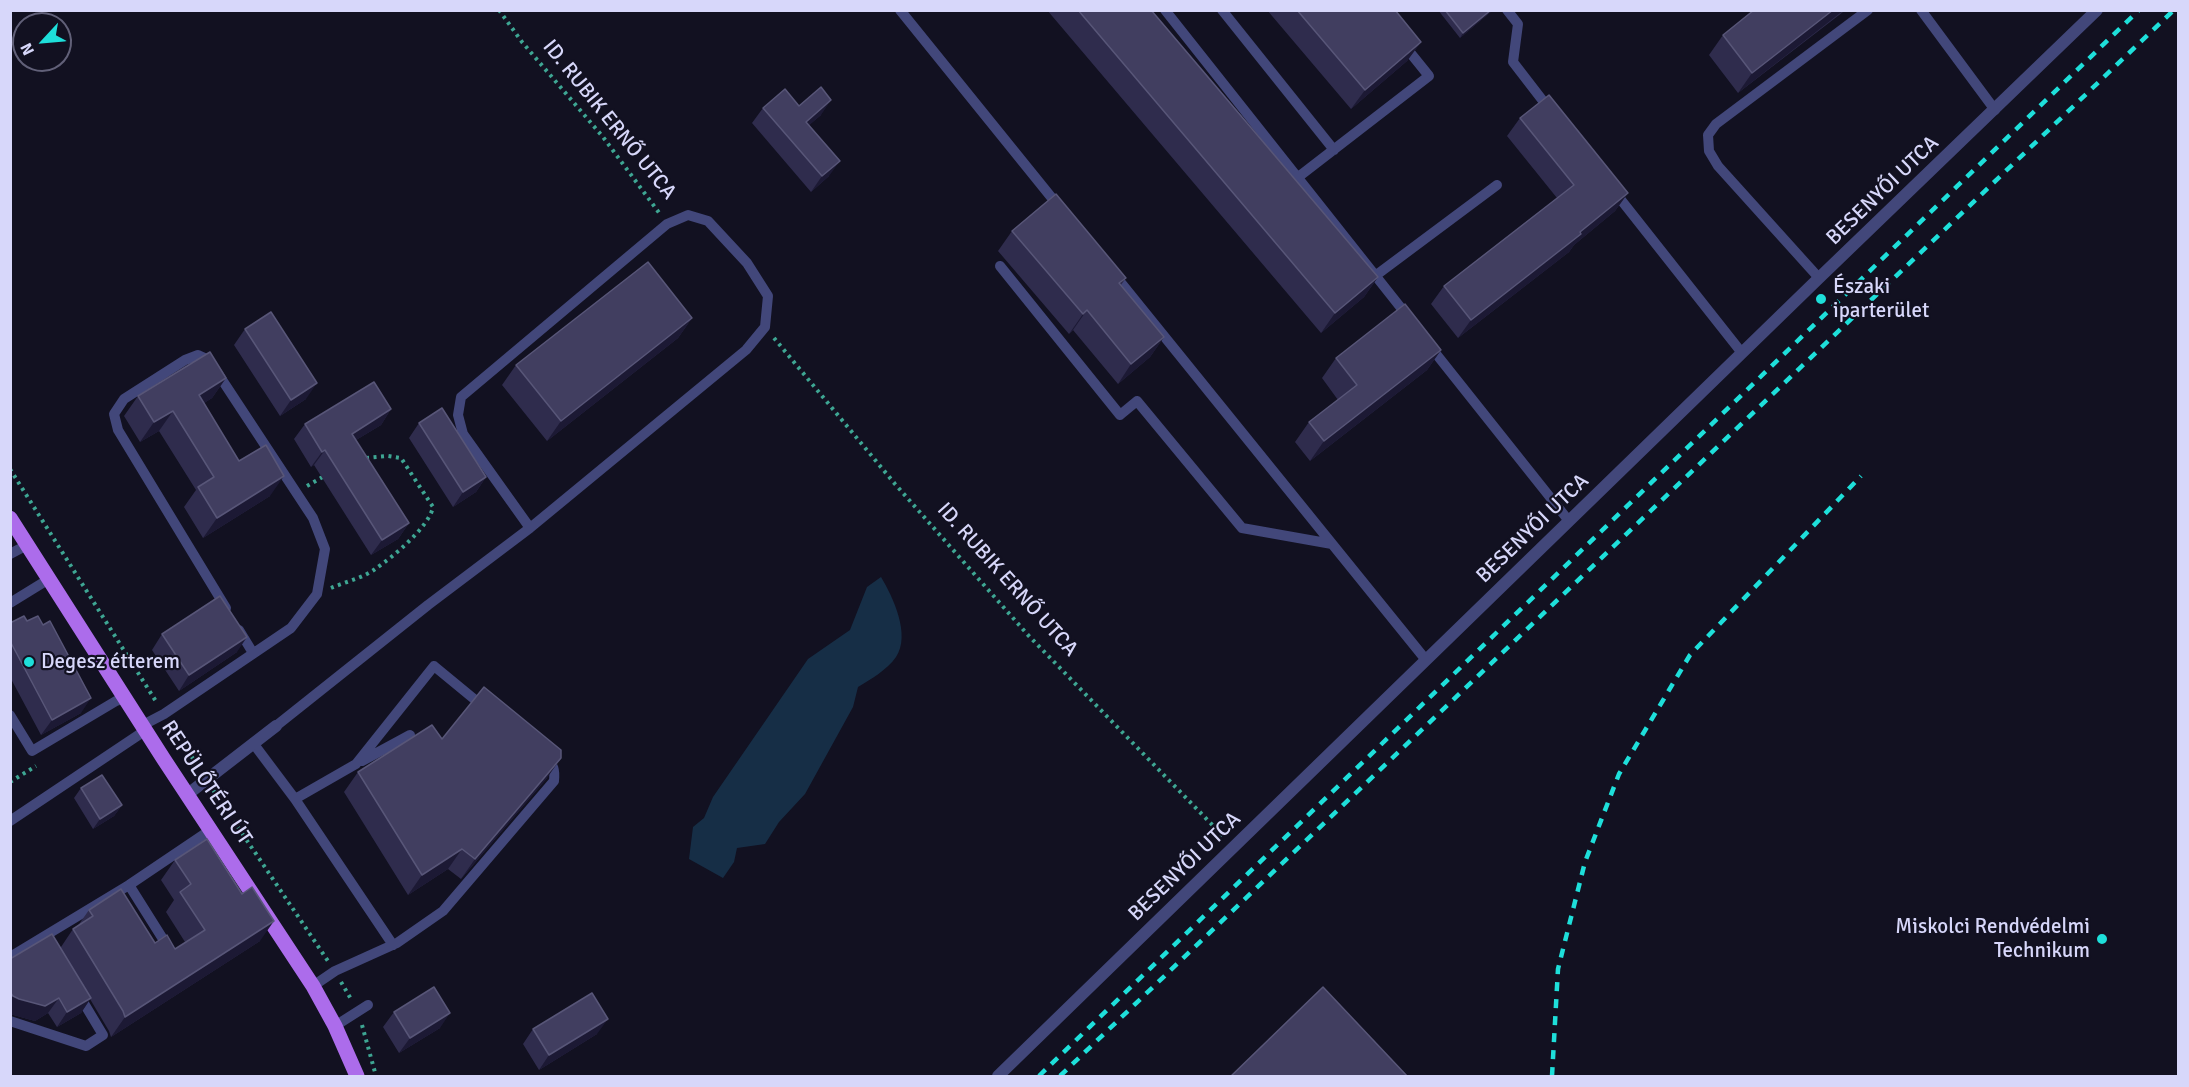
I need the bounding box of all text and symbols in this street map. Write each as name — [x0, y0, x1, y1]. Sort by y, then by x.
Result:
north arrow — [12, 12, 72, 72]
street label: ID. RUBIK ERNŐ UTCA — [537, 35, 681, 205]
text: N — [16, 40, 39, 58]
street label: BESENYŐI UTCA — [1822, 131, 1944, 251]
place label: Északi iparterület — [1833, 274, 1929, 324]
marker: Északi iparterület — [1814, 292, 1828, 306]
street label: BESENYŐI UTCA — [1472, 469, 1594, 589]
street label: ID. RUBIK ERNŐ UTCA — [931, 498, 1083, 662]
place label: Degesz étterem — [41, 649, 180, 675]
marker: Degesz étterem — [22, 655, 36, 669]
street label: REPÜLŐTÉRI ÚT — [155, 716, 257, 850]
street label: BESENYŐI UTCA — [1124, 807, 1246, 927]
place label: Miskolci Rendvédelmi Technikum — [1895, 914, 2090, 964]
marker: Miskolci Rendvédelmi Technikum — [2095, 932, 2109, 946]

